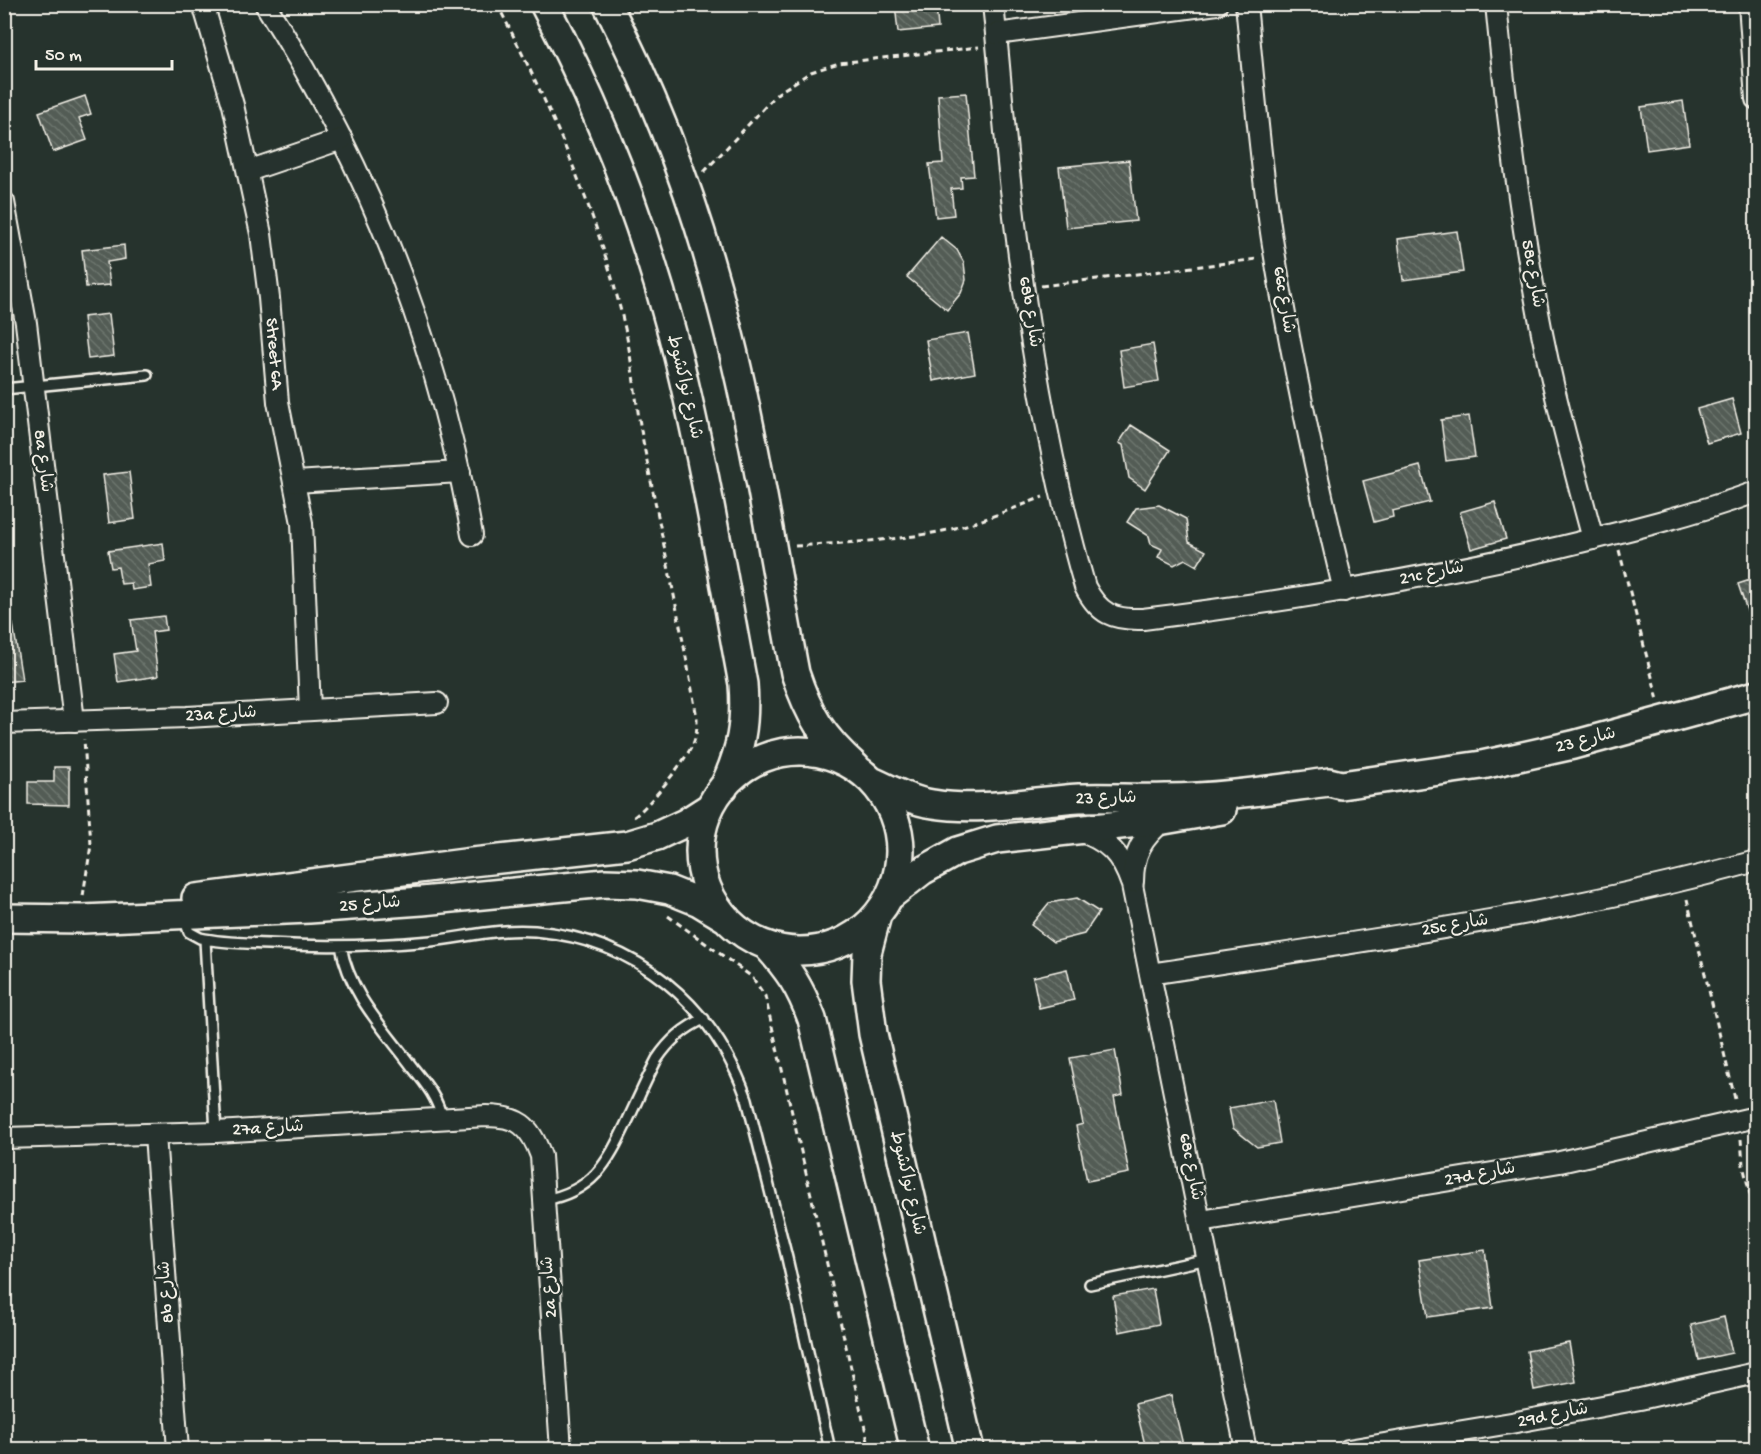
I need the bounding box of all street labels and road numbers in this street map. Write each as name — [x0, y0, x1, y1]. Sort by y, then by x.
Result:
street label: 58c شارع — [1516, 238, 1548, 310]
street label: 66c شارع — [1267, 265, 1299, 335]
street label: 68b شارع — [1013, 275, 1045, 349]
street label: Street 6A — [260, 317, 288, 392]
street label: شارع نواكشوط — [662, 332, 706, 442]
street label: 8a شارع — [28, 428, 56, 494]
street label: 21c شارع — [1398, 557, 1466, 591]
street label: 23a شارع — [185, 703, 257, 727]
street label: شارع 23 — [1554, 723, 1618, 759]
street label: شارع 23 — [1075, 788, 1137, 810]
street label: شارع 25 — [339, 892, 401, 918]
street label: 25c شارع — [1420, 910, 1490, 942]
street label: 27a شارع — [232, 1117, 304, 1141]
street label: شارع نواكشوط — [885, 1128, 929, 1238]
street label: 68c شارع — [1173, 1131, 1207, 1203]
street label: 27d شارع — [1443, 1158, 1517, 1192]
street label: 2a شارع — [537, 1255, 563, 1319]
street label: 8b شارع — [154, 1260, 180, 1324]
street label: 29d شارع — [1516, 1399, 1590, 1433]

